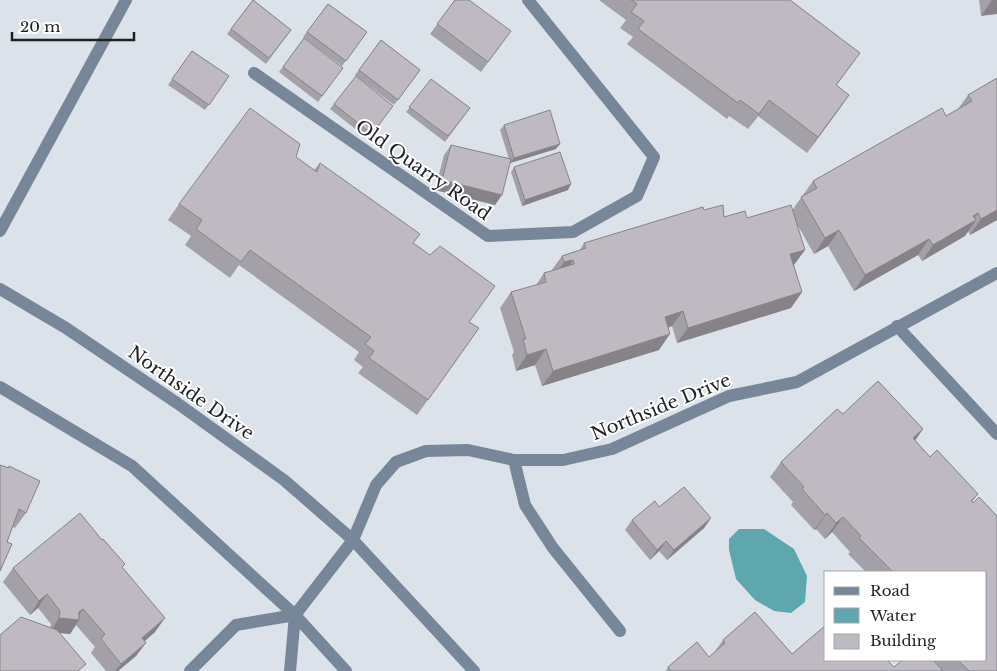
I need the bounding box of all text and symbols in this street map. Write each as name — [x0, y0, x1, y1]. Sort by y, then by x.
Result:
scale bar — [12, 10, 135, 42]
text: 20 m — [20, 17, 60, 36]
street label: Old Quarry Road — [351, 115, 495, 225]
street label: Northside Drive — [124, 341, 258, 445]
street label: Northside Drive — [588, 369, 734, 445]
legend — [824, 571, 987, 661]
text: Road — [870, 581, 910, 600]
text: Water — [869, 606, 917, 625]
text: Building — [870, 631, 937, 650]

